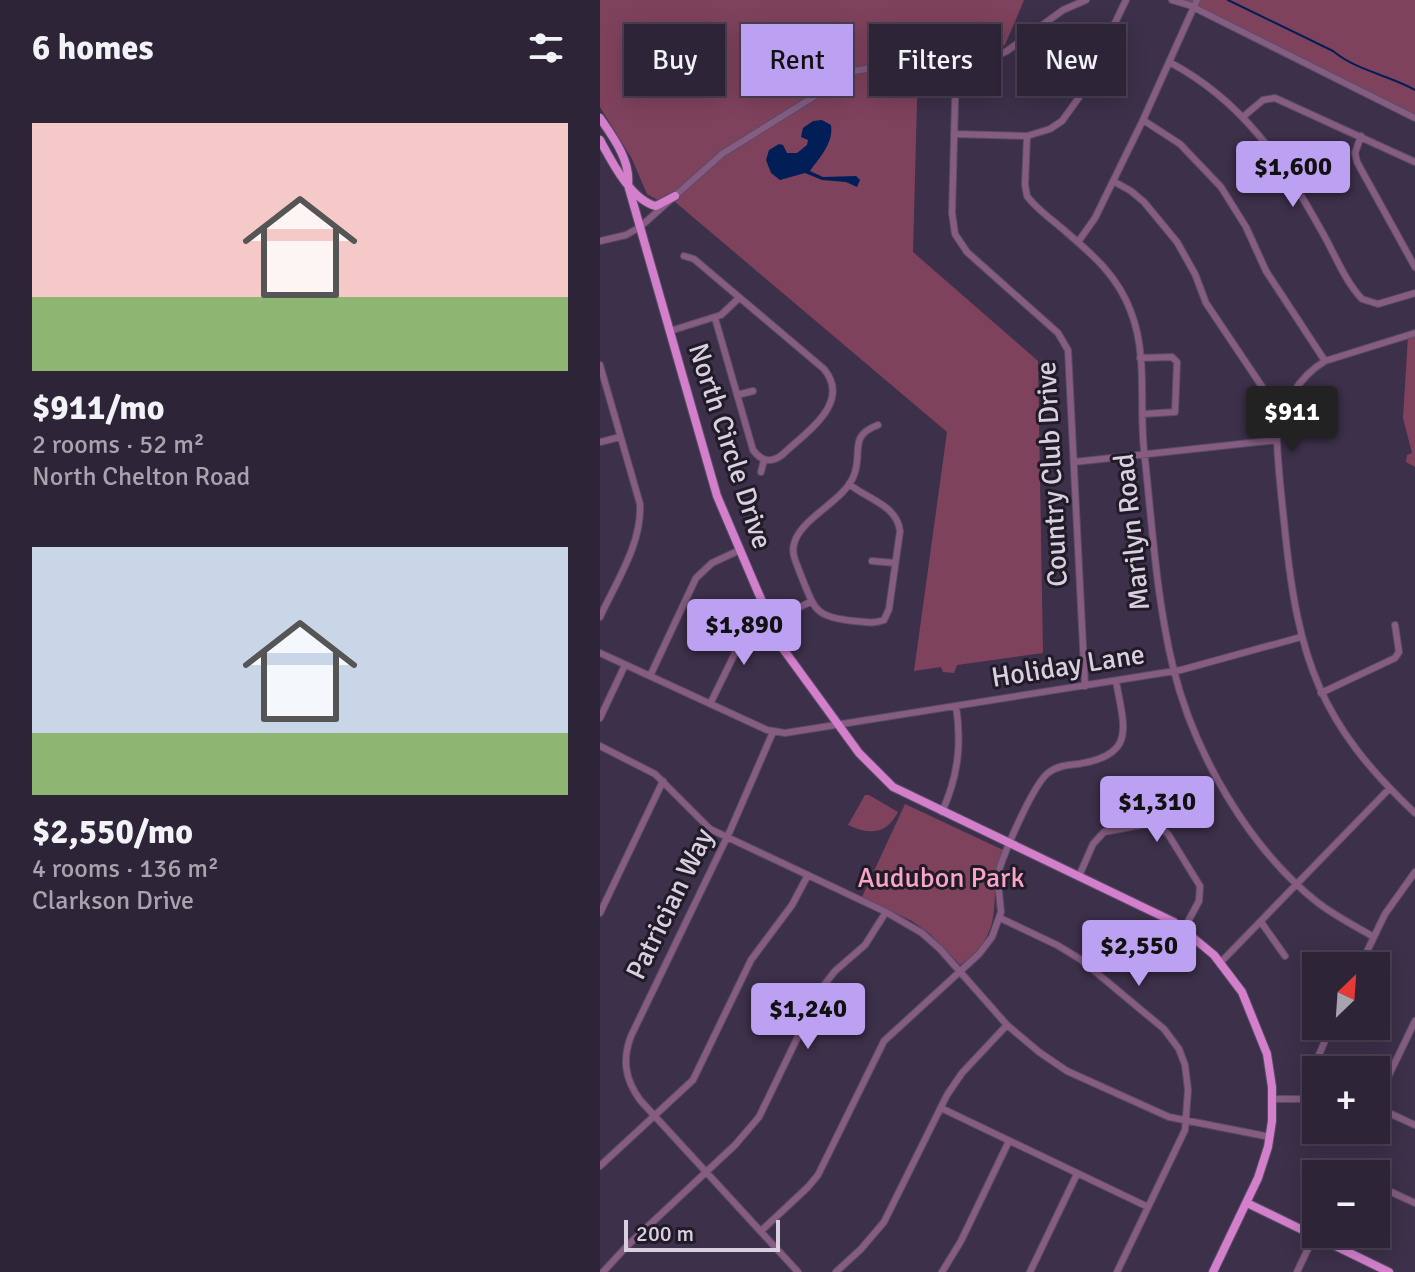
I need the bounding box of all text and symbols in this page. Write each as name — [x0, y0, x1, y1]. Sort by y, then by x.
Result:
chip: Buy — [624, 24, 725, 96]
chip: Rent — [741, 24, 853, 96]
chip: Filters — [869, 24, 1001, 96]
chip: New — [1017, 24, 1126, 96]
icon: filters — [524, 26, 568, 70]
text: 6 homes — [32, 27, 153, 69]
pin: $1,600 — [1228, 141, 1358, 209]
text: $1,600 — [1254, 151, 1332, 183]
icon: home — [228, 175, 372, 319]
street label: North Circle Drive — [681, 339, 779, 553]
street label: Country Club Drive — [1029, 360, 1075, 588]
pin: $911 — [1245, 386, 1339, 454]
text: $911/mo — [32, 387, 165, 429]
text: $911 — [1264, 396, 1320, 428]
text: 2 rooms · 52 m² — [32, 429, 205, 461]
street label: Marilyn Road — [1107, 452, 1157, 612]
text: North Chelton Road — [32, 461, 250, 493]
icon: home — [228, 599, 372, 743]
pin: $1,890 — [679, 599, 809, 667]
text: $1,890 — [705, 609, 783, 641]
street label: Holiday Lane — [989, 637, 1147, 695]
pin: $1,310 — [1092, 776, 1222, 844]
text: $1,310 — [1118, 786, 1196, 818]
text: $2,550/mo — [32, 811, 193, 853]
street label: Patrician Way — [619, 823, 721, 985]
text: 4 rooms · 136 m² — [32, 853, 219, 885]
park label: Audubon Park — [858, 861, 1024, 895]
text: Clarkson Drive — [32, 885, 194, 917]
pin: $2,550 — [1074, 920, 1204, 988]
text: $2,550 — [1100, 930, 1178, 962]
north arrow — [1302, 952, 1390, 1040]
map controls — [1302, 952, 1390, 1248]
pin: $1,240 — [743, 983, 873, 1051]
text: $1,240 — [769, 993, 847, 1025]
button: + — [1302, 1056, 1390, 1144]
button: − — [1302, 1160, 1390, 1248]
scale bar — [624, 1216, 780, 1252]
text: 200 m — [636, 1220, 694, 1247]

